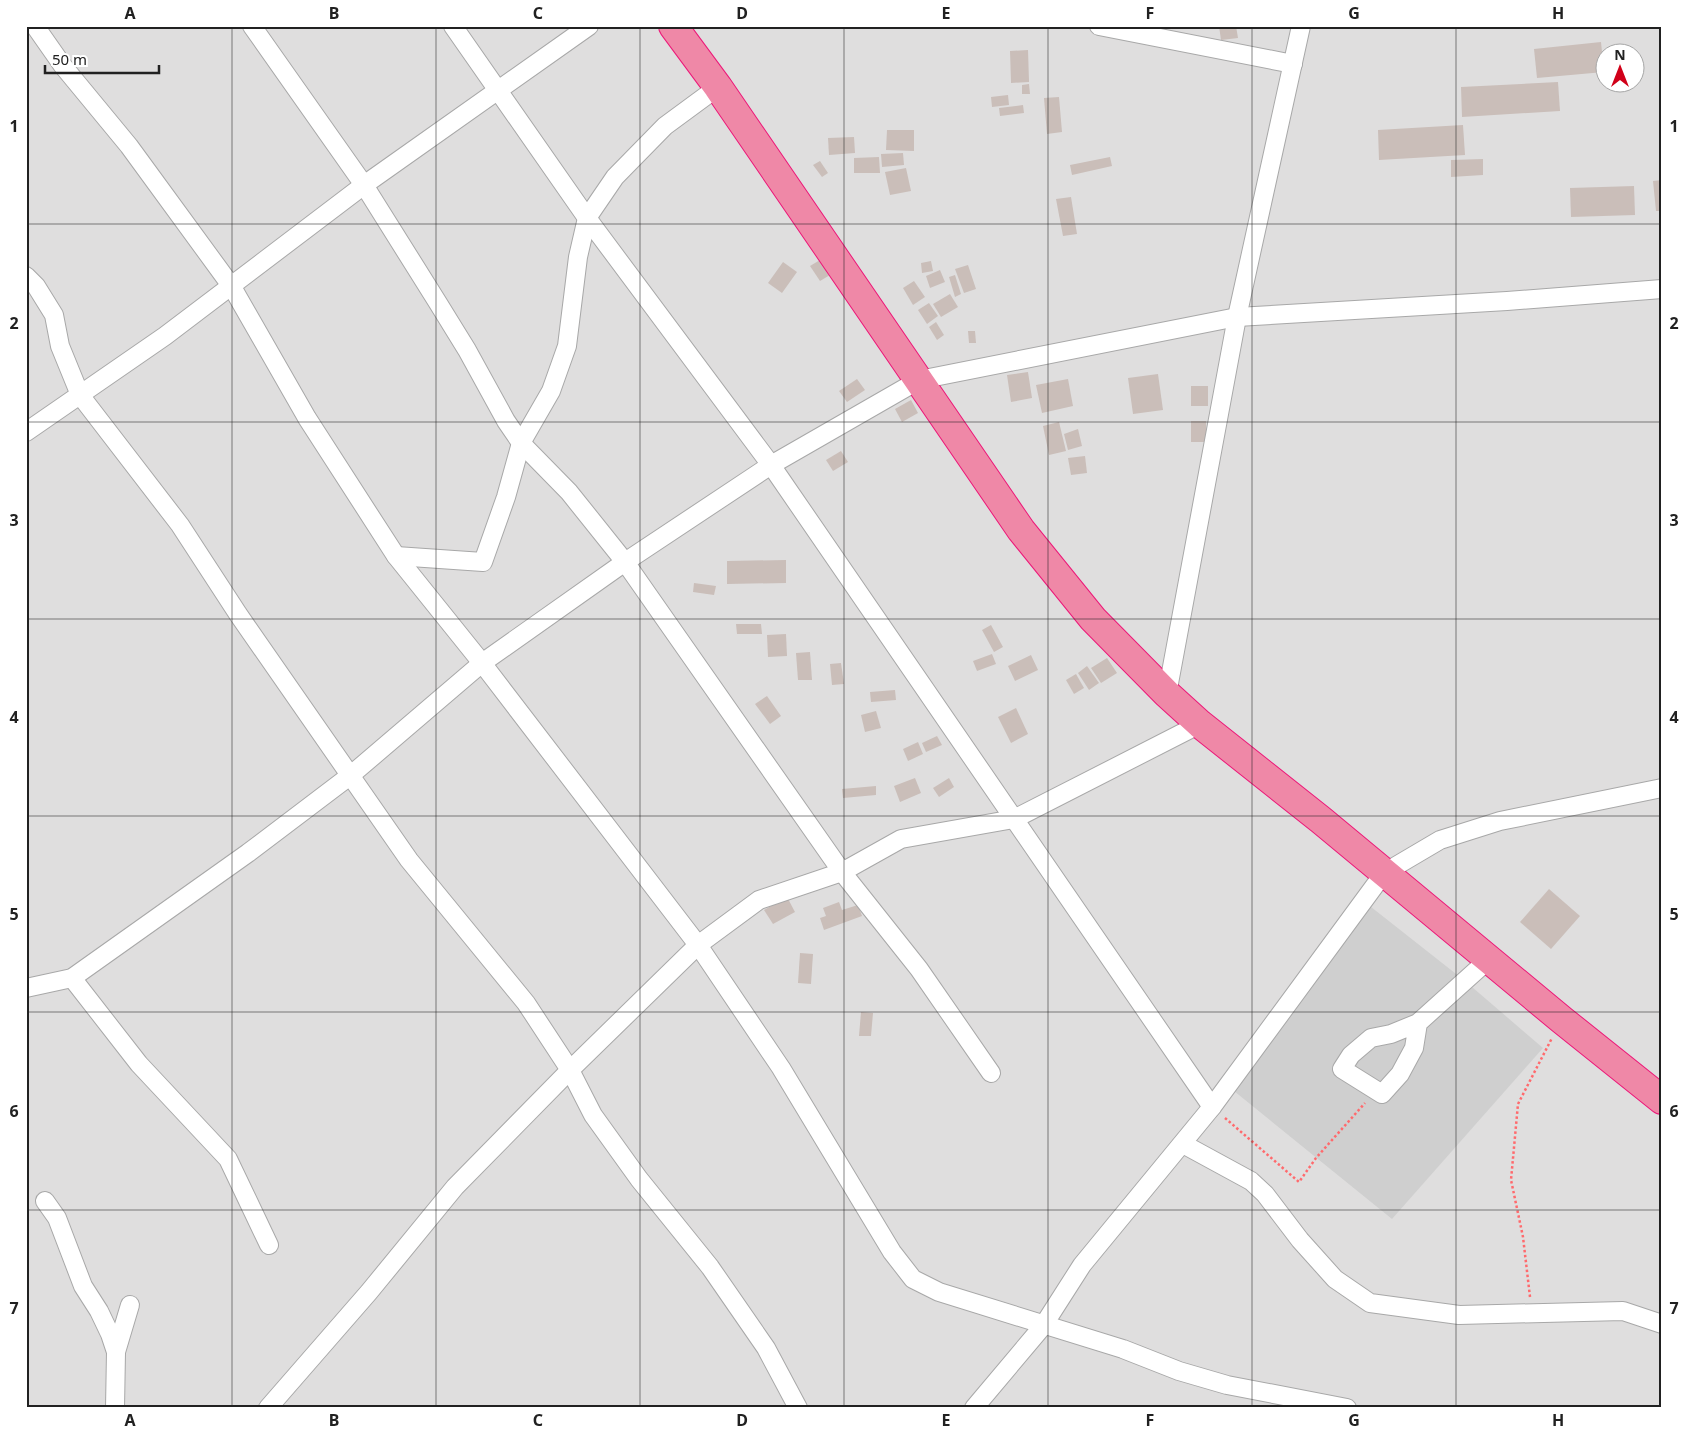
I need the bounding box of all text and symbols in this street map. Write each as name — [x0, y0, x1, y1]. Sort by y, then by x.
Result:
text: A — [124, 2, 136, 24]
text: B — [329, 2, 339, 24]
text: C — [533, 2, 543, 24]
text: D — [736, 2, 748, 24]
text: E — [942, 2, 951, 24]
text: F — [1146, 2, 1154, 24]
text: G — [1348, 2, 1360, 24]
text: H — [1552, 2, 1564, 24]
scale bar — [45, 42, 159, 74]
north arrow — [1596, 42, 1646, 92]
text: N — [1614, 45, 1626, 64]
text: 50 m — [52, 49, 87, 69]
text: 1 — [9, 115, 19, 137]
text: 1 — [1669, 115, 1679, 137]
text: 2 — [9, 312, 19, 334]
text: 2 — [1669, 312, 1679, 334]
text: 3 — [9, 509, 19, 531]
text: 3 — [1669, 509, 1679, 531]
text: 4 — [9, 706, 19, 728]
text: 4 — [1669, 706, 1679, 728]
text: 5 — [9, 903, 19, 925]
text: 5 — [1669, 903, 1679, 925]
text: 6 — [9, 1100, 19, 1122]
text: 6 — [1669, 1100, 1679, 1122]
text: 7 — [9, 1297, 19, 1319]
text: 7 — [1669, 1297, 1679, 1319]
text: A — [124, 1409, 136, 1431]
text: B — [329, 1409, 339, 1431]
text: C — [533, 1409, 543, 1431]
text: D — [736, 1409, 748, 1431]
text: E — [942, 1409, 951, 1431]
text: F — [1146, 1409, 1154, 1431]
text: G — [1348, 1409, 1360, 1431]
text: H — [1552, 1409, 1564, 1431]

